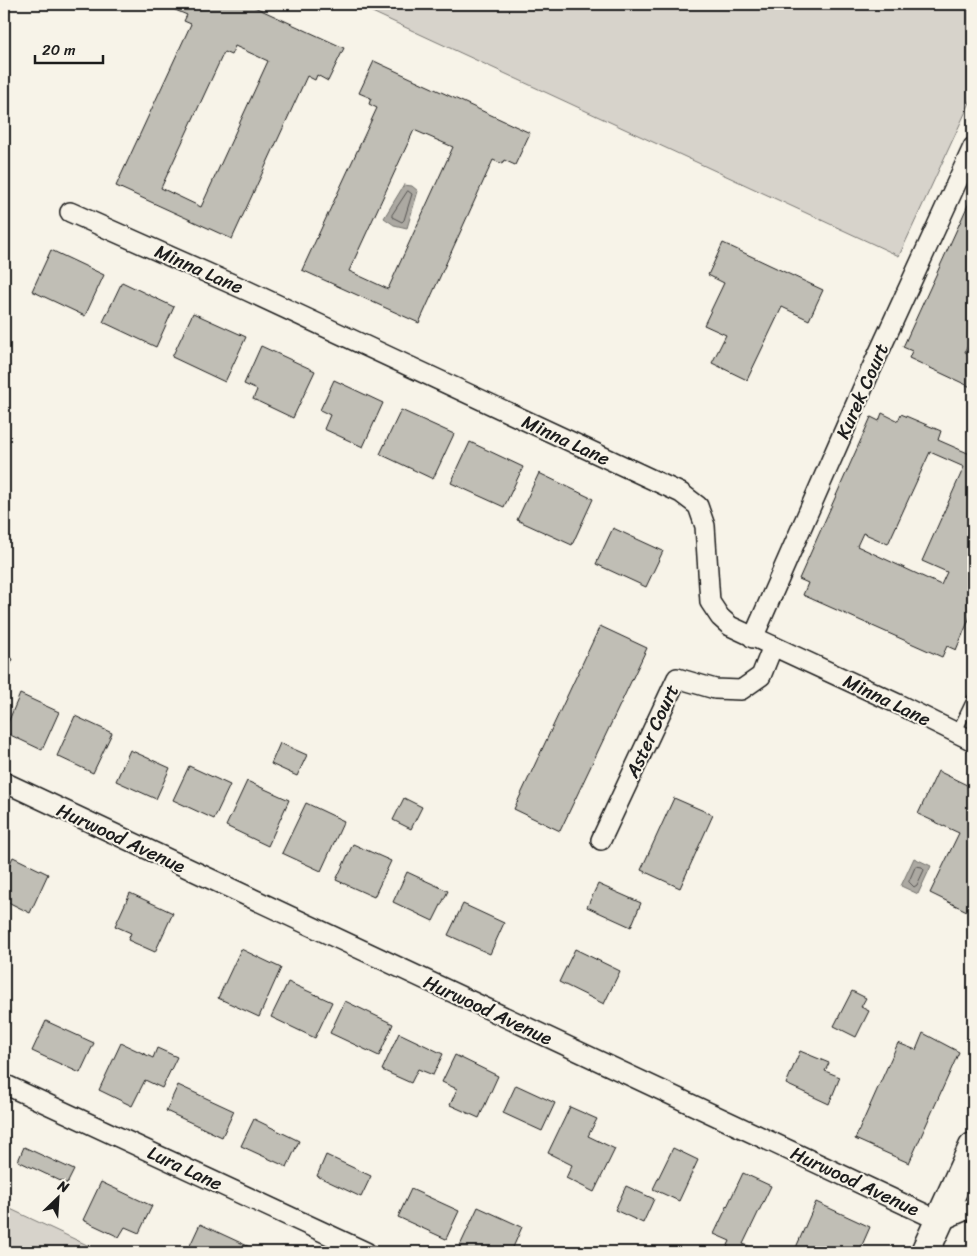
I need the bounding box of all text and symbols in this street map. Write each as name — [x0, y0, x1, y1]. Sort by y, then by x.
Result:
scale bar — [35, 32, 102, 64]
text: 20 m — [42, 37, 76, 63]
street label: Minna Lane — [149, 235, 249, 303]
street label: Kurek Court — [826, 338, 898, 444]
street label: Minna Lane — [516, 405, 616, 475]
street label: Minna Lane — [837, 665, 937, 736]
street label: Aster Court — [616, 679, 688, 784]
street label: Hurwood Avenue — [51, 794, 191, 882]
street label: Hurwood Avenue — [418, 966, 558, 1054]
street label: Lura Lane — [142, 1136, 228, 1200]
street label: Hurwood Avenue — [785, 1137, 925, 1225]
text: N — [53, 1173, 73, 1200]
north arrow — [32, 1174, 82, 1224]

